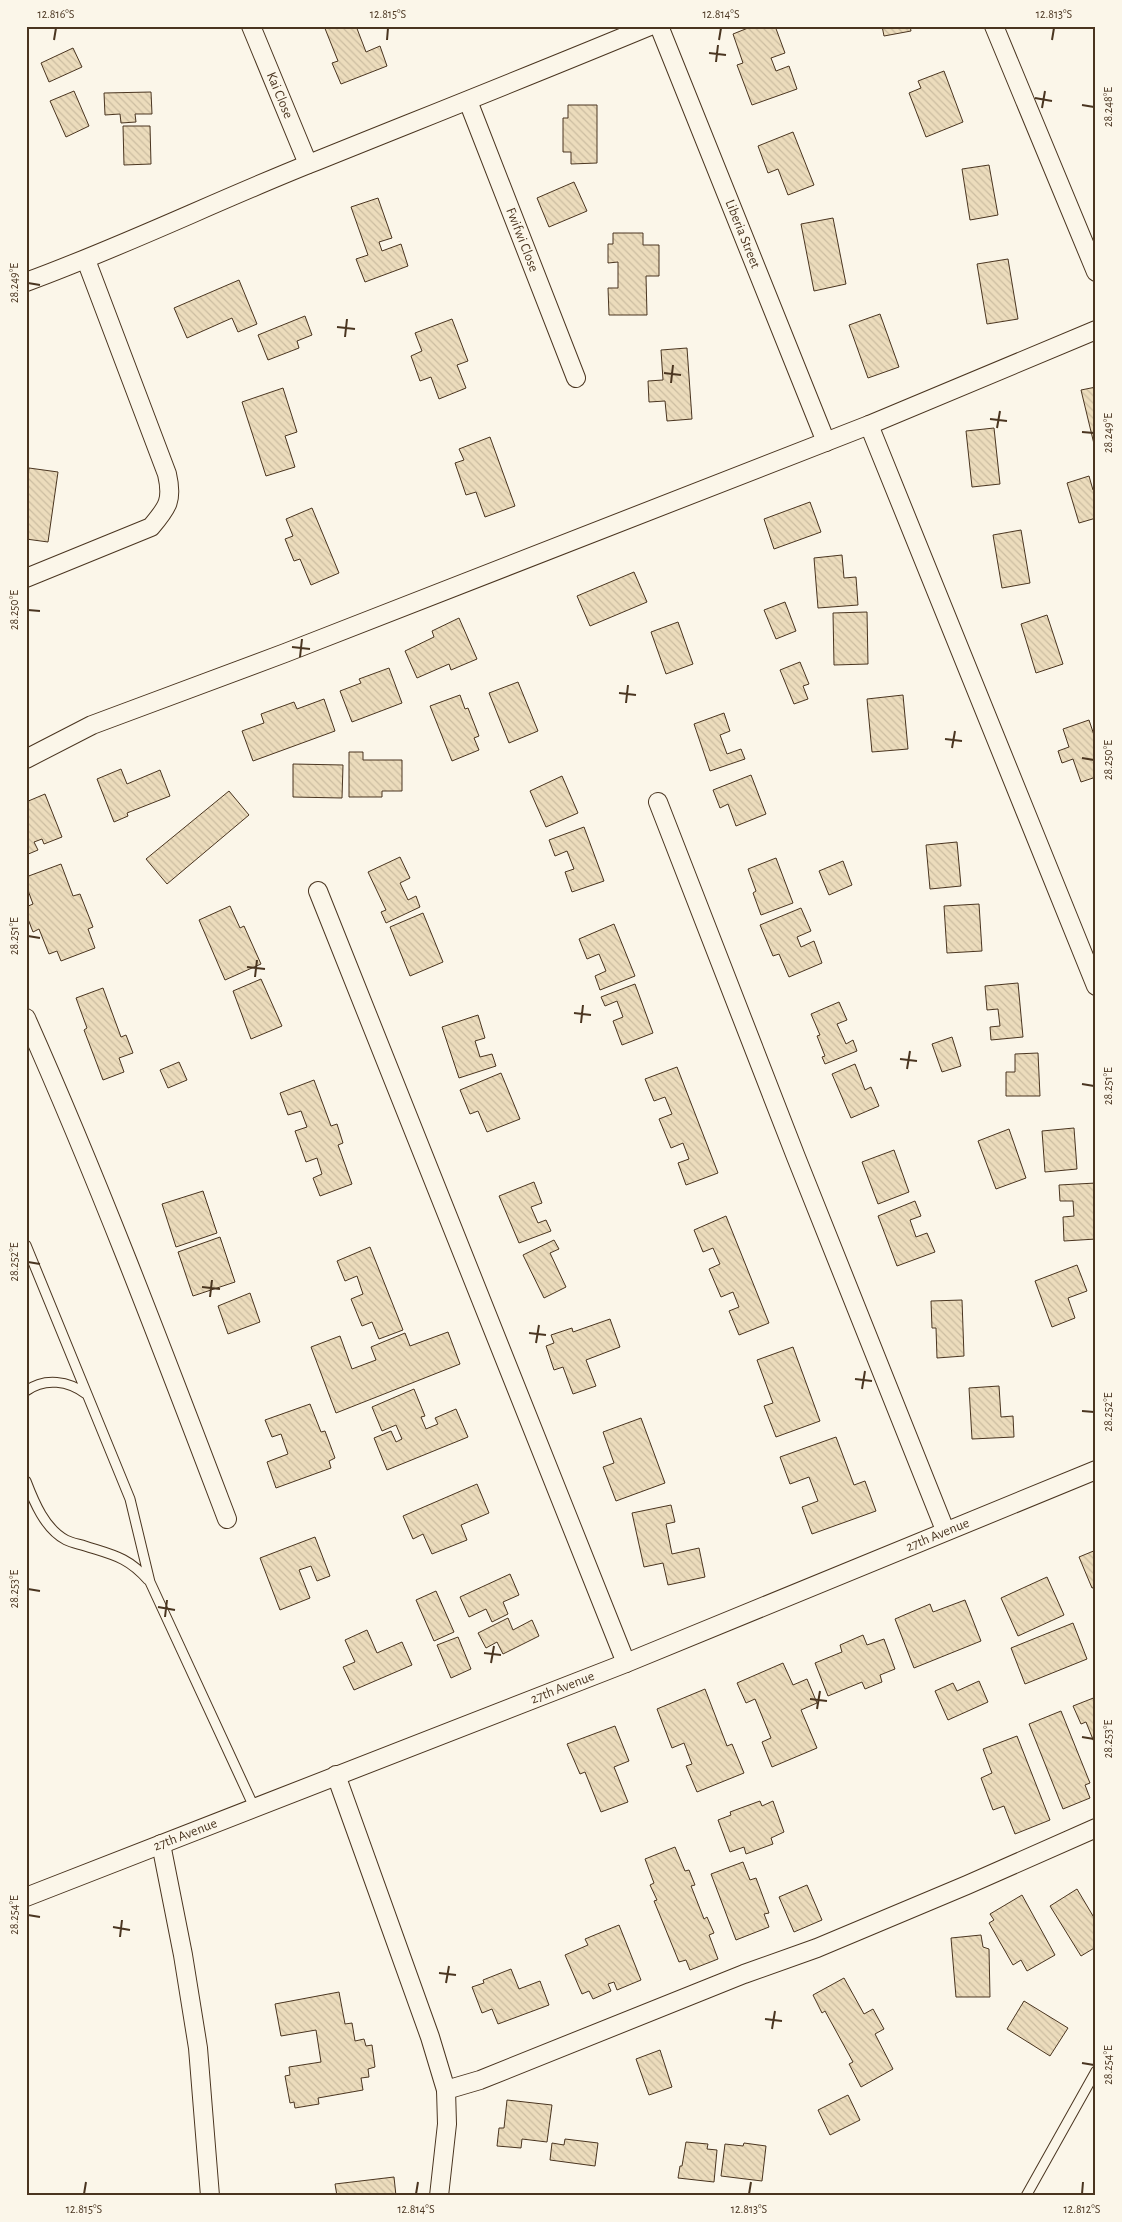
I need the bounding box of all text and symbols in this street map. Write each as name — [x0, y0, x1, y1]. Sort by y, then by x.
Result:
text: 12.816°S — [38, 8, 75, 20]
text: 12.815°S — [370, 8, 407, 20]
text: 12.814°S — [702, 8, 740, 20]
text: 12.813°S — [1036, 8, 1072, 20]
street label: Kai Close — [264, 70, 295, 121]
text: 28.248°E — [1102, 87, 1114, 127]
street label: Liberia Street — [722, 198, 763, 271]
street label: Fwifwi Close — [503, 206, 541, 274]
text: 28.249°E — [8, 263, 20, 303]
text: 28.249°E — [1102, 413, 1114, 453]
text: 28.250°E — [8, 590, 20, 630]
text: 28.250°E — [1102, 740, 1114, 780]
text: 28.251°E — [8, 917, 20, 955]
text: 28.251°E — [1102, 1067, 1114, 1105]
text: 28.252°E — [8, 1242, 20, 1282]
text: 28.252°E — [1102, 1392, 1114, 1432]
street label: 27th Avenue — [904, 1516, 971, 1554]
text: 28.253°E — [8, 1569, 20, 1608]
street label: 27th Avenue — [529, 1669, 596, 1706]
text: 28.253°E — [1102, 1719, 1114, 1758]
street label: 27th Avenue — [151, 1816, 219, 1854]
text: 28.254°E — [8, 1895, 20, 1935]
text: 28.254°E — [1102, 2045, 1114, 2085]
text: 12.815°S — [66, 2203, 103, 2215]
text: 12.814°S — [397, 2203, 435, 2215]
text: 12.813°S — [731, 2203, 767, 2215]
text: 12.812°S — [1064, 2203, 1101, 2215]

